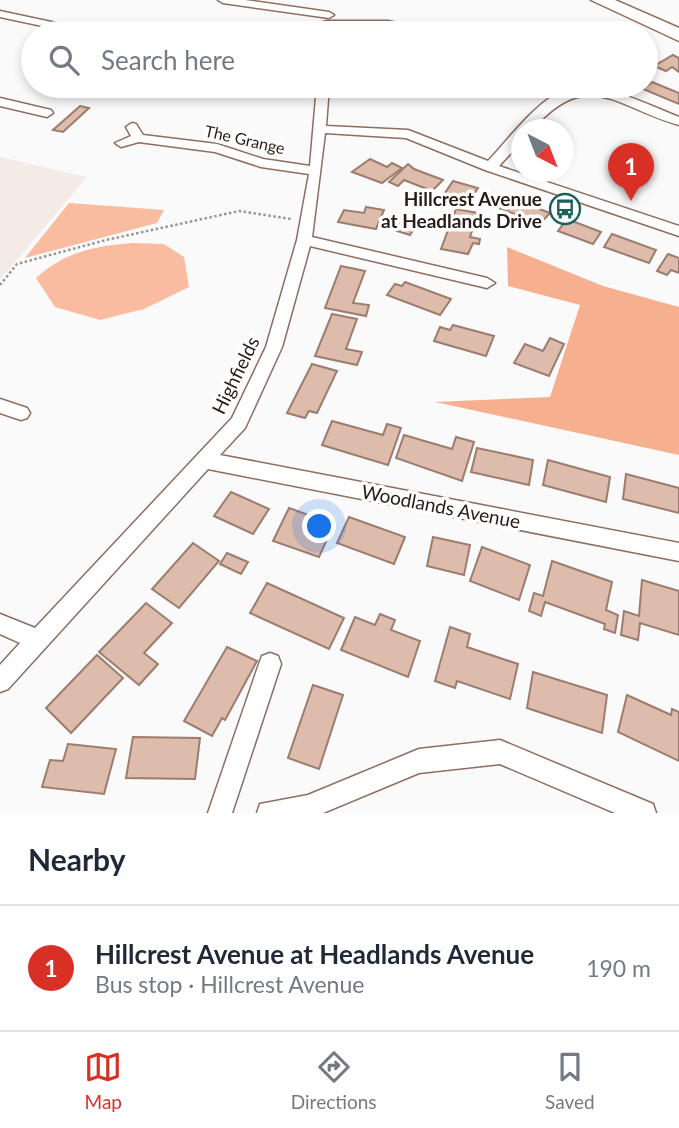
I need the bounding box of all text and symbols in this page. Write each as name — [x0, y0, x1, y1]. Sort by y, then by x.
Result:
search box — [21, 21, 658, 98]
icon: search — [45, 41, 83, 79]
text: Search here — [101, 44, 235, 76]
north arrow — [511, 119, 574, 182]
street label: The Grange — [203, 121, 287, 157]
pin: 1 — [608, 143, 654, 201]
place label: Hillcrest Avenue at Headlands Drive — [381, 187, 542, 232]
bus stop icon: Hillcrest Avenue at Headlands Drive — [548, 192, 582, 226]
street label: Highfields — [206, 332, 264, 418]
street label: Woodlands Avenue — [360, 479, 522, 533]
your location — [302, 509, 336, 543]
text: Nearby — [28, 841, 126, 877]
text: Hillcrest Avenue at Headlands Avenue — [95, 938, 534, 970]
text: 1 — [44, 954, 58, 982]
text: 190 m — [586, 954, 651, 982]
text: Bus stop · Hillcrest Avenue — [95, 970, 364, 998]
tab: Map — [84, 1048, 122, 1113]
tab: Directions — [291, 1048, 377, 1113]
tab: Saved — [545, 1048, 595, 1113]

